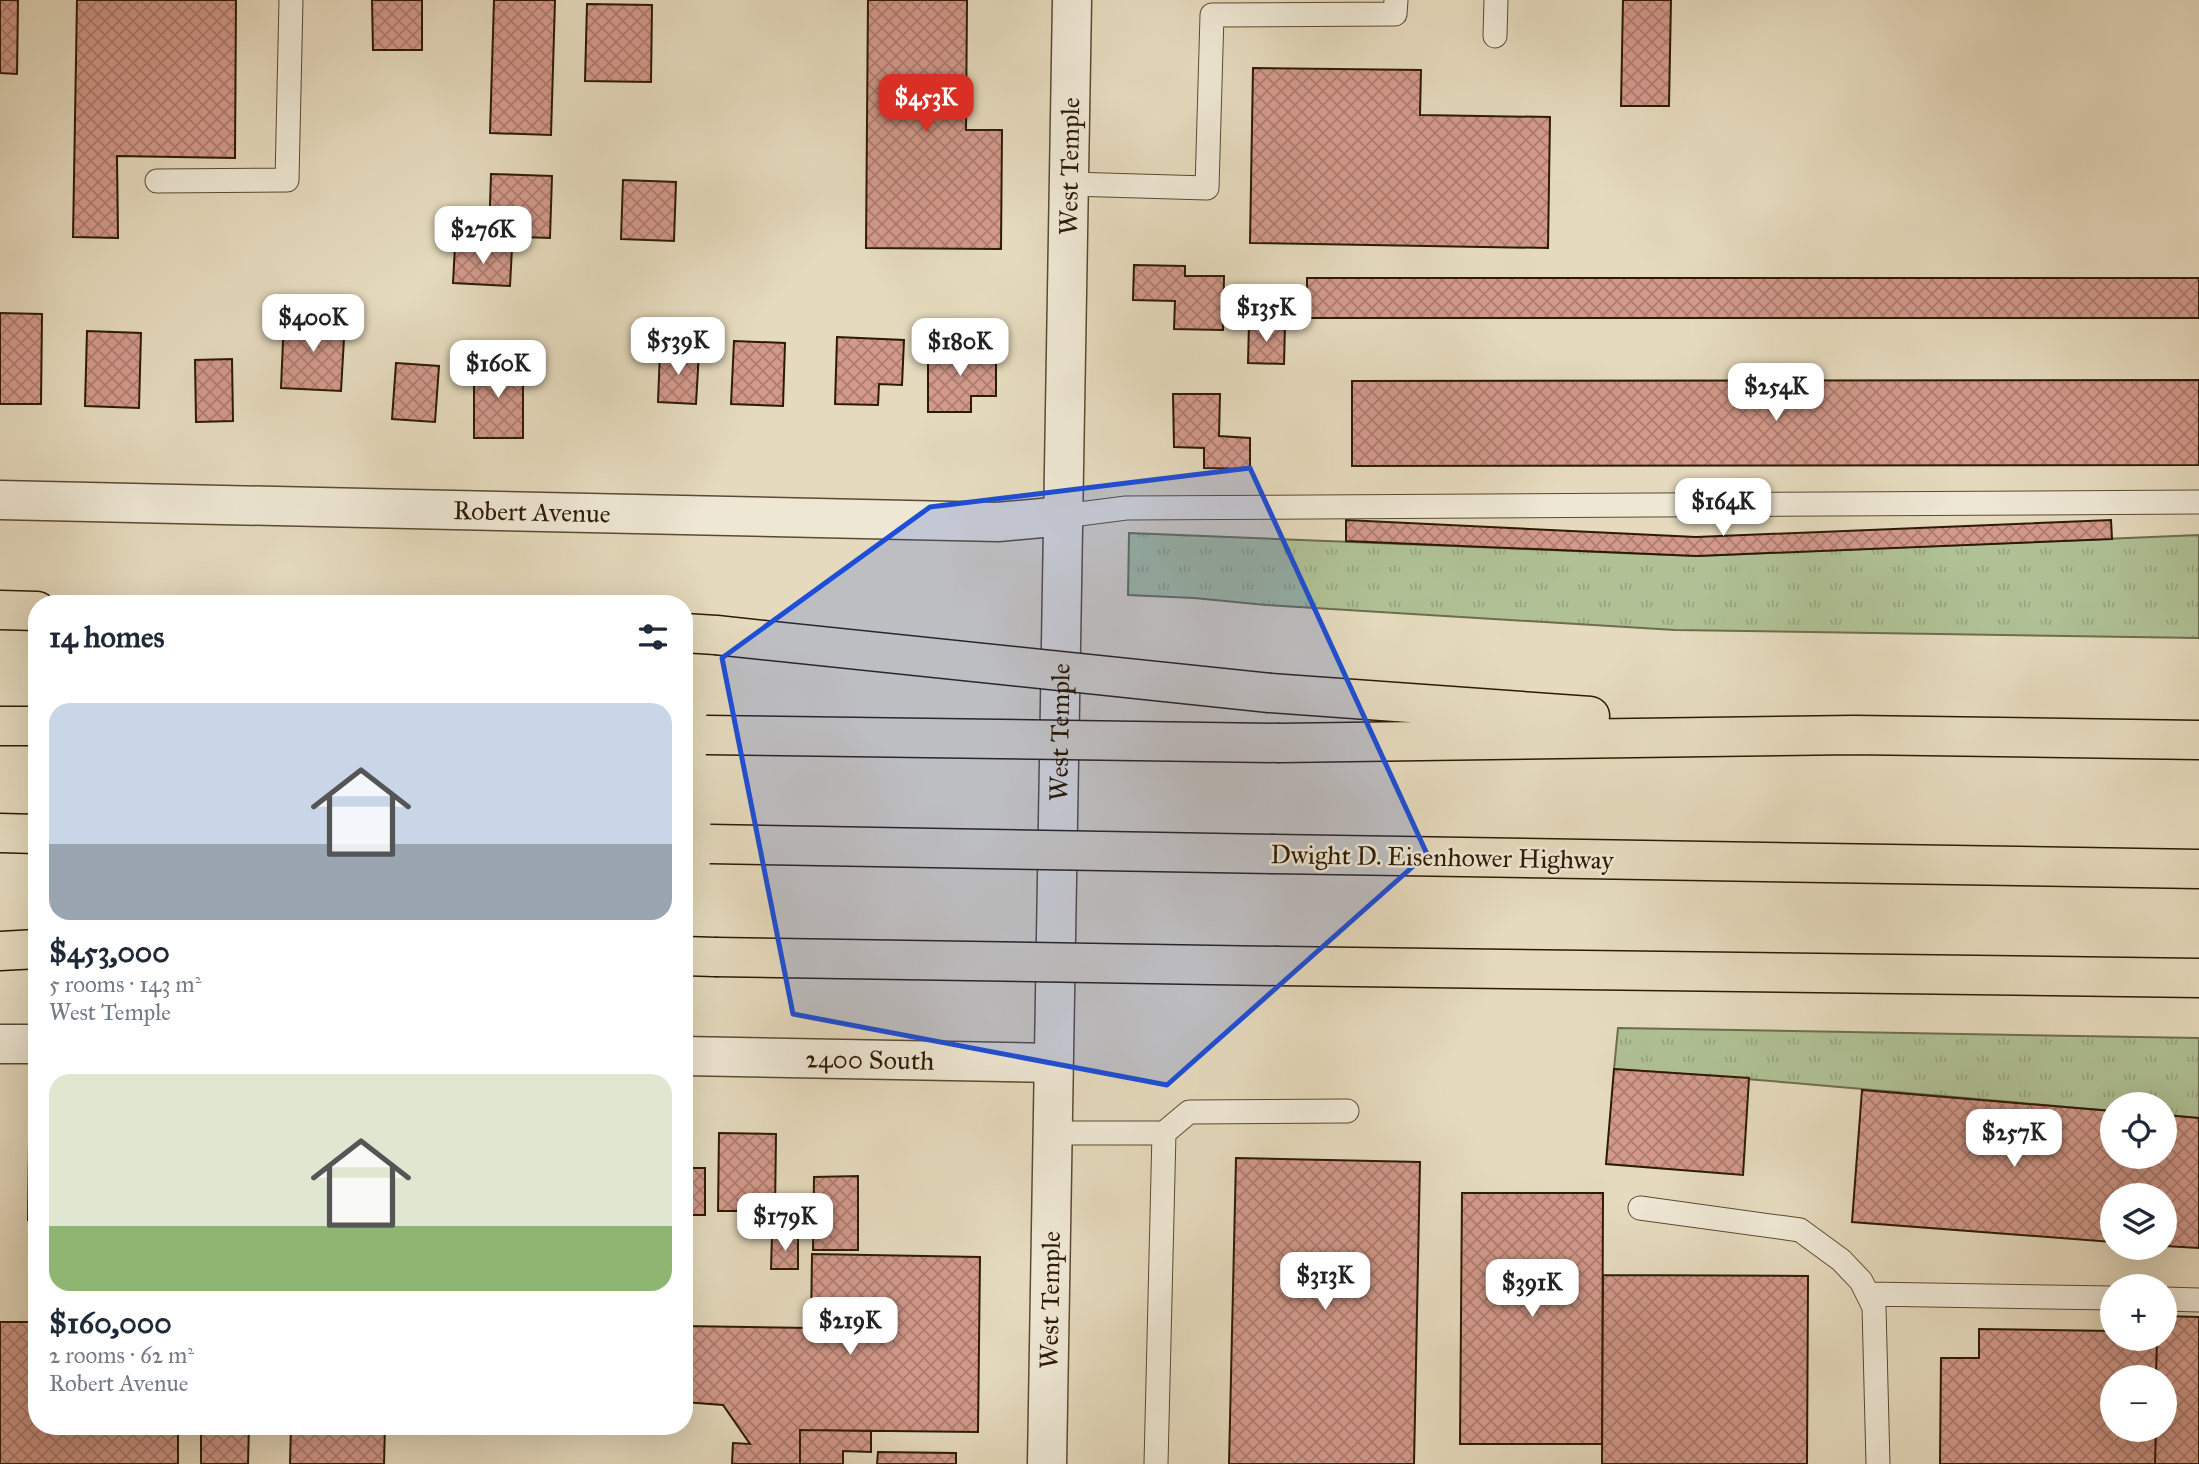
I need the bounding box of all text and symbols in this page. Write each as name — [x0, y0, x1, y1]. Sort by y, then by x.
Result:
pin: $453K — [877, 74, 975, 134]
text: $453K — [895, 83, 957, 111]
street label: West Temple — [1052, 97, 1086, 235]
pin: $276K — [434, 206, 532, 266]
text: $276K — [451, 215, 515, 243]
pin: $135K — [1217, 284, 1315, 344]
text: $135K — [1236, 293, 1296, 321]
pin: $400K — [264, 294, 362, 354]
text: $400K — [278, 303, 348, 331]
pin: $539K — [629, 318, 727, 377]
pin: $180K — [911, 318, 1009, 378]
text: $539K — [647, 326, 709, 354]
text: $180K — [928, 327, 992, 355]
pin: $160K — [449, 340, 547, 400]
text: $160K — [466, 349, 530, 377]
pin: $254K — [1727, 364, 1825, 423]
text: $254K — [1744, 372, 1808, 400]
pin: $164K — [1674, 478, 1772, 538]
text: $164K — [1691, 487, 1755, 515]
street label: Robert Avenue — [453, 494, 611, 529]
icon: filters — [634, 618, 672, 656]
text: 14 homes — [49, 619, 164, 655]
street label: West Temple — [1042, 663, 1077, 801]
icon: home — [298, 749, 424, 875]
street label: Dwight D. Eisenhower Highway — [1270, 838, 1615, 876]
text: $453,000 — [49, 934, 170, 970]
text: 5 rooms · 143 m² — [49, 970, 201, 998]
text: West Temple — [49, 998, 171, 1026]
street label: 2400 South — [805, 1042, 935, 1077]
map controls — [2100, 1092, 2177, 1442]
button: locate — [2100, 1092, 2177, 1169]
pin: $257K — [1965, 1110, 2063, 1169]
text: $257K — [1982, 1118, 2046, 1146]
icon: home — [298, 1120, 424, 1246]
button: layers — [2100, 1183, 2177, 1260]
pin: $179K — [736, 1194, 834, 1253]
text: $179K — [753, 1202, 817, 1230]
street label: West Temple — [1033, 1231, 1067, 1369]
pin: $313K — [1276, 1252, 1374, 1312]
pin: $391K — [1483, 1260, 1581, 1319]
text: $313K — [1296, 1261, 1354, 1289]
text: $391K — [1502, 1268, 1562, 1296]
button: + — [2100, 1274, 2177, 1351]
pin: $219K — [801, 1298, 899, 1357]
text: $160,000 — [49, 1305, 172, 1341]
text: $219K — [819, 1306, 881, 1334]
text: 2 rooms · 62 m² — [49, 1341, 194, 1369]
button: − — [2100, 1365, 2177, 1442]
text: Robert Avenue — [49, 1369, 188, 1397]

